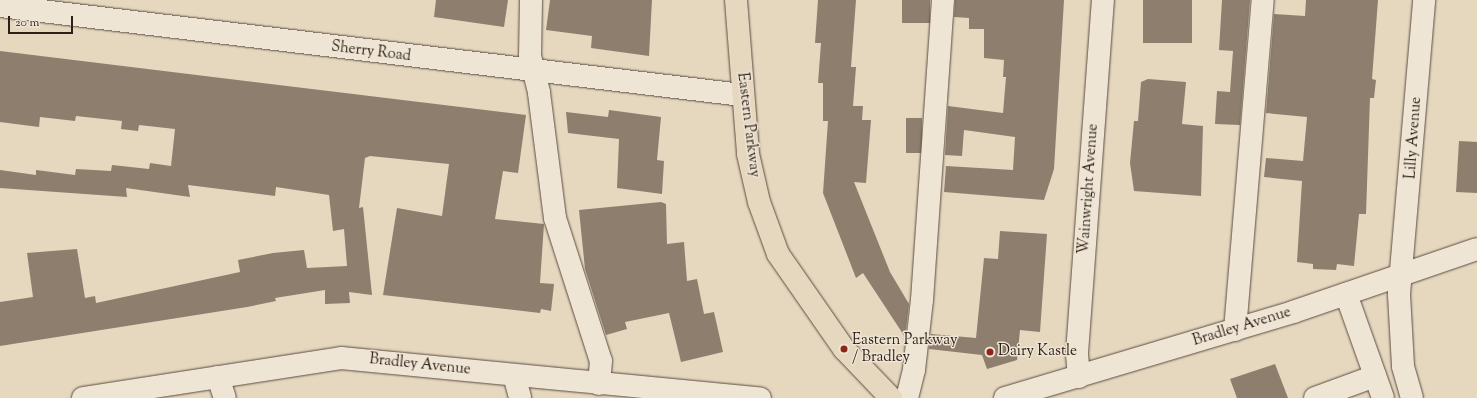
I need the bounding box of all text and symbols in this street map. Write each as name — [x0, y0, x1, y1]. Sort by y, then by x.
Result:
scale bar — [10, 8, 75, 34]
text: 20 m — [15, 14, 39, 32]
street label: Sherry Road — [330, 38, 412, 66]
street label: Eastern Parkway — [733, 72, 763, 178]
street label: Lilly Avenue — [1402, 96, 1426, 180]
street label: Wainwright Avenue — [1075, 123, 1103, 255]
street label: Bradley Avenue — [1191, 304, 1293, 350]
place label: Eastern Parkway / Bradley — [852, 331, 957, 366]
place label: Dairy Kastle — [998, 343, 1077, 361]
marker: Eastern Parkway / Bradley — [839, 344, 849, 354]
marker: Dairy Kastle — [985, 347, 995, 357]
street label: Bradley Avenue — [368, 351, 472, 379]

